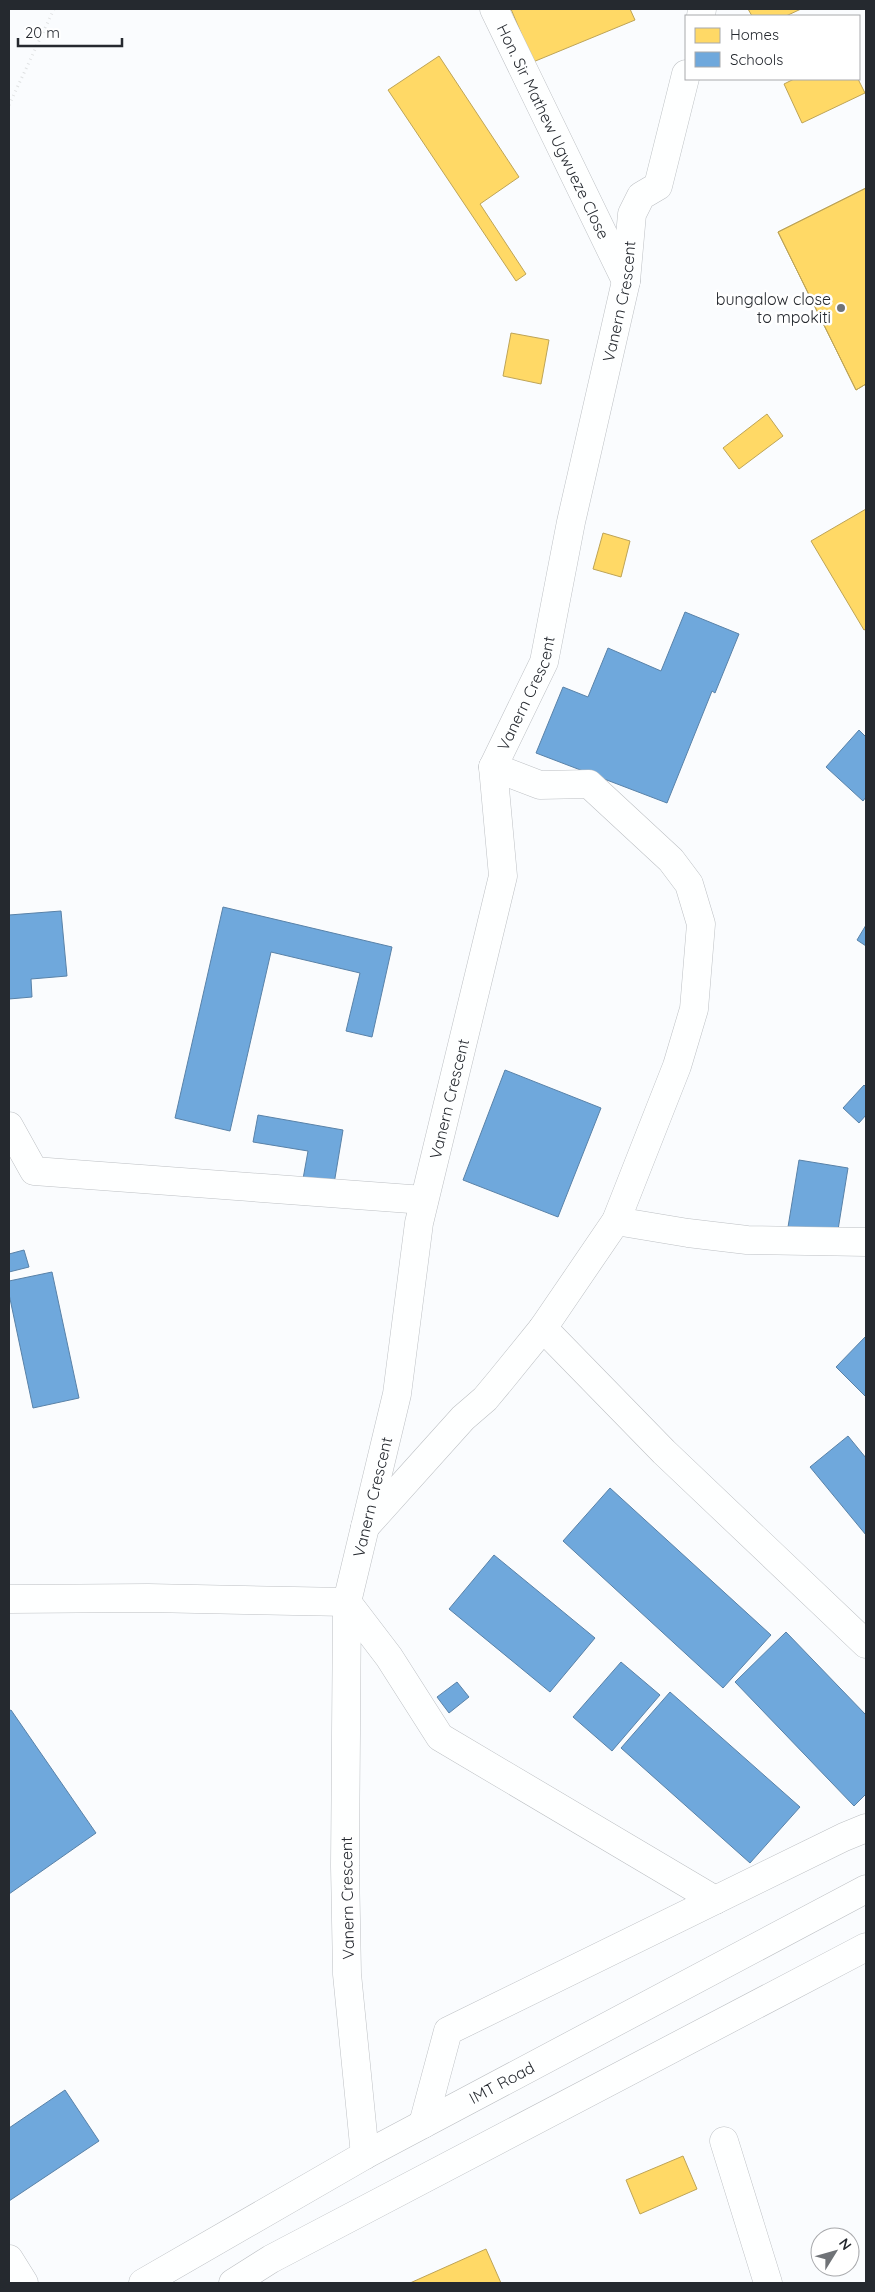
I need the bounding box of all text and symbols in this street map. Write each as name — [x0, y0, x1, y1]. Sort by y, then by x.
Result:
scale bar — [18, 15, 121, 47]
legend — [685, 15, 860, 80]
street label: Hon. Sir Mathew Ugwueze Close — [493, 21, 614, 242]
text: 20 m — [25, 23, 60, 42]
text: Homes — [730, 25, 779, 44]
text: Schools — [730, 50, 783, 69]
street label: Vanern Crescent — [598, 240, 640, 364]
place label: bungalow close to mpokiti — [716, 289, 831, 327]
marker: bungalow close to mpokiti — [835, 302, 847, 314]
street label: Vanern Crescent — [493, 634, 559, 754]
street label: Vanern Crescent — [425, 1037, 473, 1161]
street label: Vanern Crescent — [348, 1435, 396, 1559]
street label: Vanern Crescent — [336, 1836, 358, 1960]
street label: IMT Road — [466, 2057, 538, 2108]
north arrow — [810, 2227, 860, 2277]
text: N — [835, 2235, 856, 2254]

